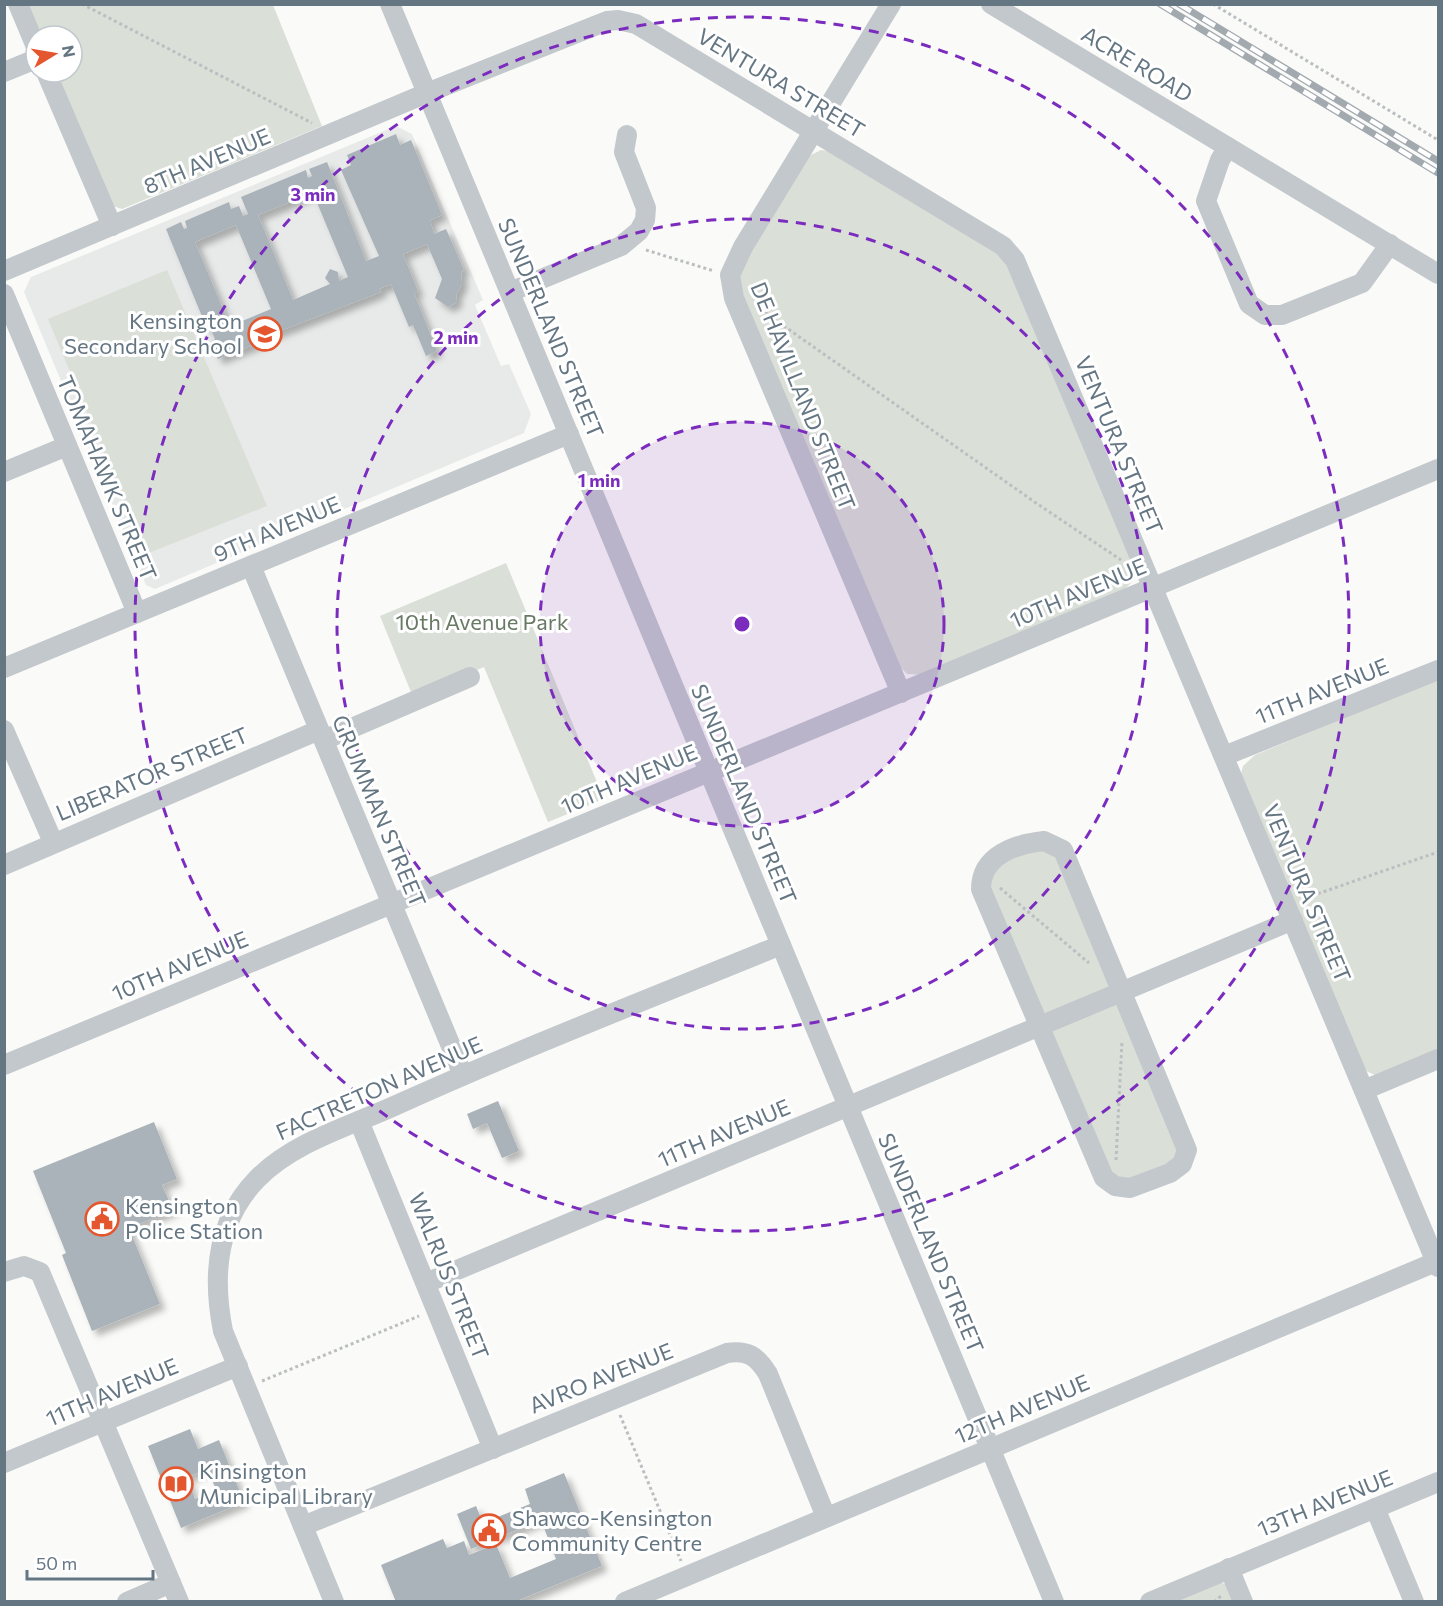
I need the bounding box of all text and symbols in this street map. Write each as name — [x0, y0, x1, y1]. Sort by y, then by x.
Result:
street label: ACRE ROAD — [1077, 20, 1198, 107]
street label: VENTURA STREET — [693, 22, 870, 143]
north arrow — [24, 24, 84, 84]
text: N — [59, 43, 80, 59]
street label: 8TH AVENUE — [139, 122, 274, 199]
text: 3 min — [290, 183, 336, 205]
street label: SUNDERLAND STREET — [493, 214, 610, 442]
street label: DE HAVILLAND STREET — [745, 278, 862, 514]
place label: Kensington Secondary School — [64, 307, 242, 359]
school or university icon: Kensington Secondary School — [247, 316, 283, 352]
text: 2 min — [434, 326, 478, 348]
street label: VENTURA STREET — [1070, 352, 1169, 538]
street label: TOMAHAWK STREET — [52, 371, 163, 585]
text: 1 min — [578, 469, 620, 491]
street label: 9TH AVENUE — [209, 490, 344, 567]
street label: 10TH AVENUE — [1006, 552, 1150, 633]
park label: 10th Avenue Park — [395, 608, 569, 635]
centre of rings — [732, 614, 752, 634]
street label: 11TH AVENUE — [1251, 652, 1392, 729]
street label: SUNDERLAND STREET — [686, 680, 803, 908]
street label: GRUMMAN STREET — [327, 711, 432, 911]
street label: LIBERATOR STREET — [52, 721, 252, 826]
street label: 10TH AVENUE — [557, 738, 701, 819]
street label: VENTURA STREET — [1258, 800, 1357, 986]
street label: 10TH AVENUE — [108, 925, 252, 1006]
street label: FACTRETON AVENUE — [272, 1030, 486, 1145]
street label: 11TH AVENUE — [654, 1093, 794, 1173]
street label: SUNDERLAND STREET — [873, 1129, 990, 1357]
street label: WALRUS STREET — [404, 1188, 495, 1363]
place label: Kensington Police Station — [125, 1192, 263, 1244]
public building icon: Kensington Police Station — [84, 1201, 120, 1237]
street label: AVRO AVENUE — [525, 1336, 677, 1419]
street label: 11TH AVENUE — [42, 1352, 182, 1432]
street label: 12TH AVENUE — [950, 1368, 1093, 1449]
place label: Kinsington Municipal Library — [199, 1457, 373, 1509]
street label: 13TH AVENUE — [1253, 1463, 1396, 1542]
library icon: Kinsington Municipal Library — [158, 1466, 194, 1502]
place label: Shawco-Kensington Community Centre — [512, 1504, 712, 1556]
public building icon: Shawco-Kensington Community Centre — [471, 1513, 507, 1549]
scale bar — [27, 1543, 153, 1581]
text: 50 m — [36, 1552, 77, 1574]

